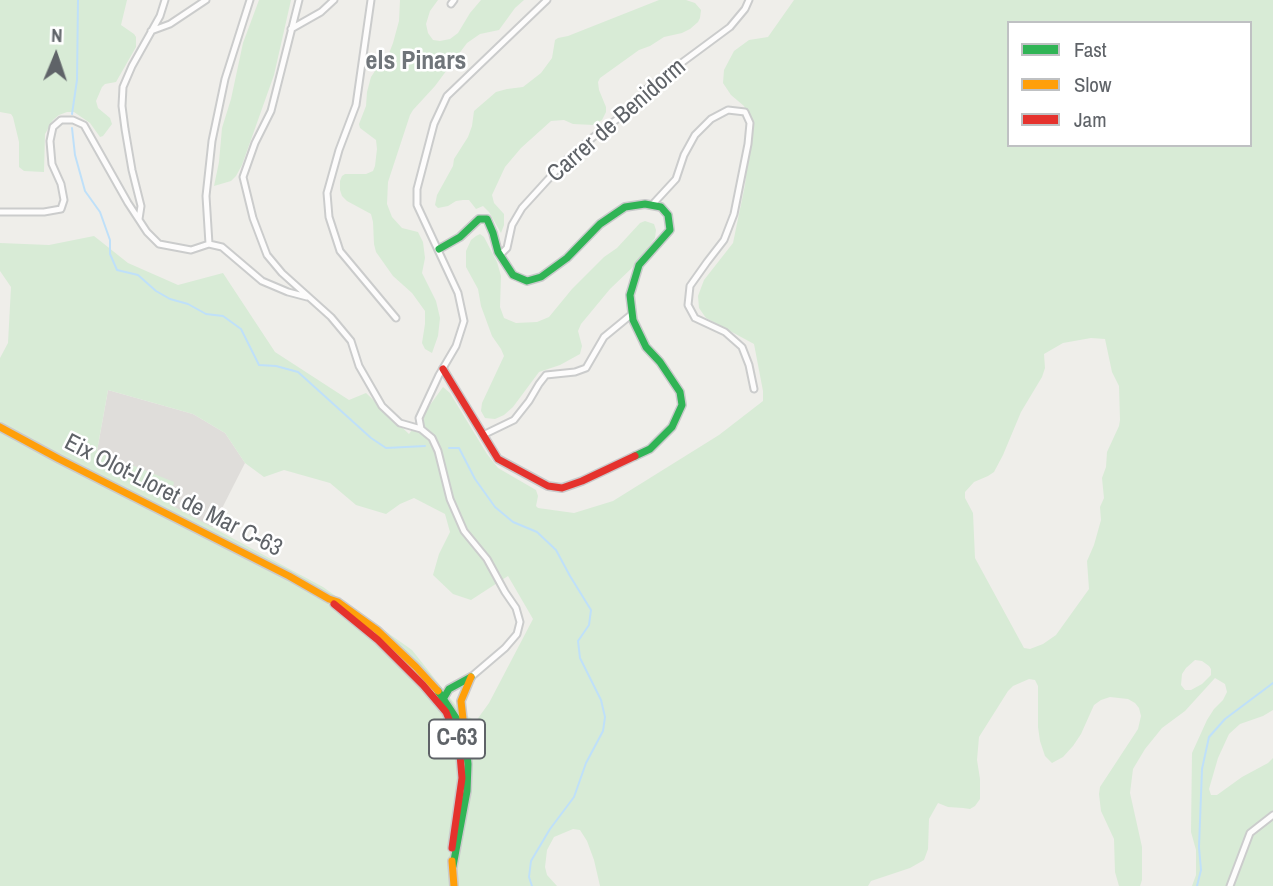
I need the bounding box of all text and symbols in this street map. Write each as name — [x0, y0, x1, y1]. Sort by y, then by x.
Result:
north arrow — [21, 21, 91, 91]
legend — [1007, 21, 1252, 147]
text: N — [51, 22, 63, 48]
text: Fast — [1074, 35, 1107, 64]
district label: els Pinars — [366, 46, 466, 78]
street label: Carrer de Benidorm — [542, 53, 692, 189]
text: Slow — [1074, 70, 1111, 99]
text: Jam — [1074, 105, 1107, 134]
street label: Eix Olot-Lloret de Mar C-63 — [59, 429, 287, 563]
road number: C-63 — [429, 720, 485, 758]

